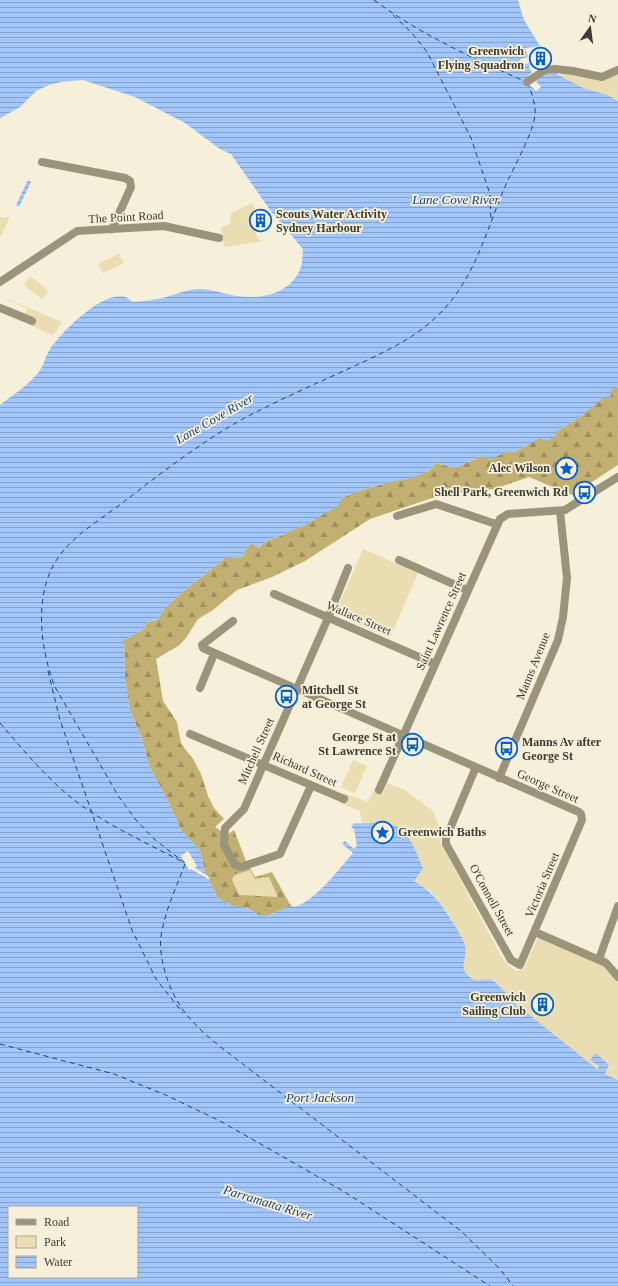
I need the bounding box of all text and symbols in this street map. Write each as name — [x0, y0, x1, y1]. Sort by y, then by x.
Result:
north arrow — [570, 8, 610, 48]
text: N — [587, 12, 598, 25]
place label: Greenwich Flying Squadron — [438, 44, 524, 72]
building icon: Greenwich Flying Squadron — [527, 45, 553, 71]
water label: Lane Cove River — [411, 192, 501, 207]
place label: Scouts Water Activity Sydney Harbour — [276, 207, 387, 235]
street label: The Point Road — [88, 208, 164, 226]
building icon: Scouts Water Activity Sydney Harbour — [247, 208, 273, 234]
water label: Lane Cove River — [172, 390, 257, 447]
place icon: Alec Wilson — [553, 455, 579, 481]
place label: Alec Wilson — [489, 461, 550, 475]
bus stop icon: Shell Park, Greenwich Rd — [571, 479, 597, 505]
place label: Shell Park, Greenwich Rd — [434, 485, 568, 499]
street label: Saint Lawrence Street — [413, 569, 469, 672]
street label: Wallace Street — [324, 598, 394, 638]
street label: Manns Avenue — [513, 630, 553, 702]
place label: Mitchell St at George St — [302, 683, 366, 711]
bus stop icon: Mitchell St at George St — [274, 684, 300, 710]
street label: Mitchell Street — [235, 715, 277, 787]
place label: George St at St Lawrence St — [318, 730, 396, 758]
bus stop icon: George St at St Lawrence St — [399, 731, 425, 757]
place label: Manns Av after George St — [522, 735, 602, 763]
bus stop icon: Manns Av after George St — [494, 736, 520, 762]
street label: Richard Street — [271, 749, 340, 790]
street label: George Street — [515, 766, 582, 806]
place icon: Greenwich Baths — [370, 819, 396, 845]
place label: Greenwich Baths — [398, 825, 486, 839]
street label: Victoria Street — [522, 850, 562, 920]
street label: O'Connell Street — [467, 862, 518, 939]
place label: Greenwich Sailing Club — [462, 990, 526, 1018]
building icon: Greenwich Sailing Club — [529, 991, 555, 1017]
water label: Port Jackson — [285, 1090, 354, 1105]
water label: Parramatta River — [221, 1182, 315, 1223]
legend — [8, 1206, 138, 1278]
text: Road — [44, 1215, 69, 1229]
text: Park — [44, 1235, 66, 1249]
text: Water — [44, 1255, 72, 1269]

